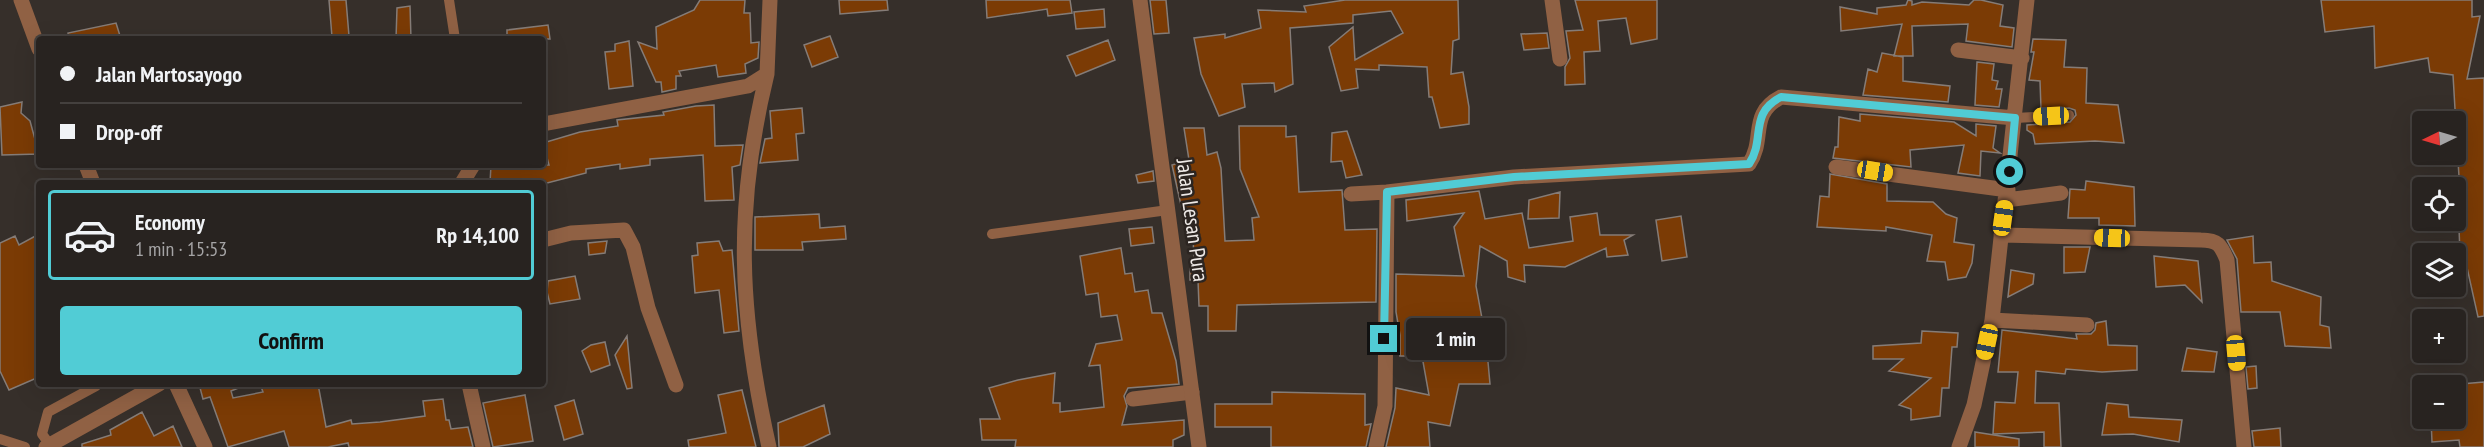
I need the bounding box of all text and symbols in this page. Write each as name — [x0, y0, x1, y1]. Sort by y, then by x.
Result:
text: Jalan Martosayogo — [96, 60, 242, 88]
car — [2033, 106, 2069, 126]
north arrow — [2412, 111, 2466, 165]
map controls — [2412, 111, 2466, 429]
text: Drop-off — [96, 118, 162, 146]
street label: Jalan Lesan Pura — [1170, 156, 1215, 283]
route start — [1996, 158, 2023, 185]
car — [1856, 159, 1894, 183]
button: locate — [2412, 177, 2466, 231]
car — [1992, 199, 2014, 237]
icon: car — [63, 208, 117, 262]
text: Economy — [135, 208, 205, 236]
text: Rp 14,100 — [436, 221, 519, 249]
car — [2094, 228, 2130, 248]
text: 1 min · 15:53 — [135, 236, 227, 262]
button: layers — [2412, 243, 2466, 297]
button: Confirm — [60, 306, 522, 375]
button: + — [2412, 309, 2466, 363]
callout: 1 min — [1405, 318, 1504, 360]
car — [1974, 323, 2000, 361]
route end — [1370, 325, 1397, 352]
text: 1 min — [1435, 326, 1476, 352]
car — [2225, 334, 2247, 372]
button: − — [2412, 375, 2466, 429]

